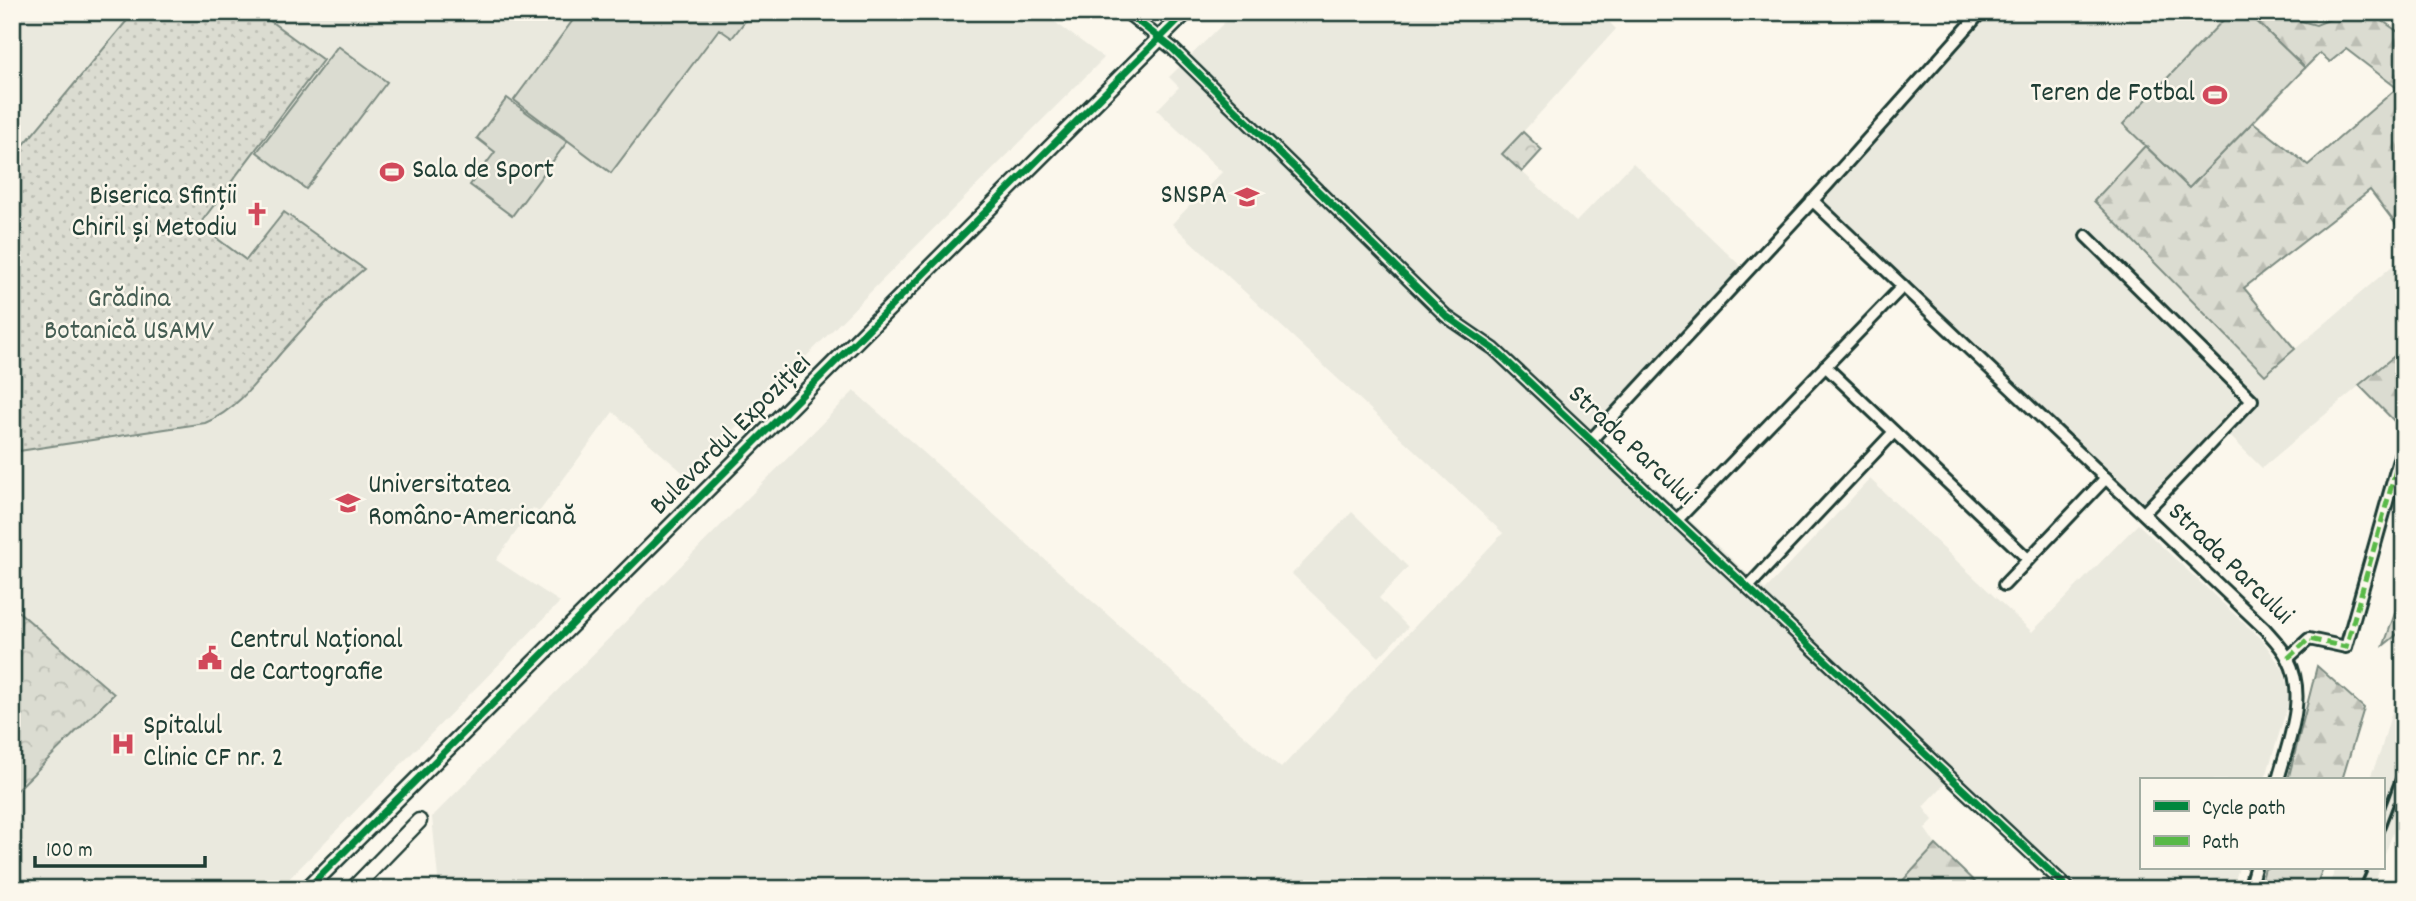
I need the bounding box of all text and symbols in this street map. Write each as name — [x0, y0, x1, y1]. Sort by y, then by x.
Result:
place label: Teren de Fotbal — [2030, 75, 2195, 115]
sports icon: Teren de Fotbal — [2201, 81, 2229, 109]
place label: Sala de Sport — [412, 152, 554, 192]
sports icon: Sala de Sport — [378, 158, 406, 186]
place label: SNSPA — [1160, 177, 1227, 217]
place label: Biserica Sfinții Chiril și Metodiu — [71, 178, 237, 250]
school or university icon: SNSPA — [1233, 183, 1261, 211]
church icon: Biserica Sfinții Chiril și Metodiu — [243, 200, 271, 228]
park label: Grădina Botanică USAMV — [44, 281, 214, 353]
street label: Bulevardul Expoziției — [642, 346, 822, 526]
street label: Strada Parcului — [1557, 377, 1703, 517]
place label: Universitatea Româno-Americană — [368, 467, 576, 539]
school or university icon: Universitatea Româno-Americană — [334, 489, 362, 517]
street label: Strada Parcului — [2157, 494, 2301, 636]
place label: Centrul Național de Cartografie — [230, 622, 403, 694]
public building icon: Centrul Național de Cartografie — [196, 644, 224, 672]
place label: Spitalul Clinic CF nr. 2 — [143, 708, 284, 780]
hospital icon: Spitalul Clinic CF nr. 2 — [109, 730, 137, 758]
legend — [2140, 778, 2384, 870]
text: Cycle path — [2202, 795, 2285, 825]
scale bar — [35, 824, 205, 868]
text: Path — [2202, 829, 2239, 859]
text: 100 m — [46, 837, 93, 867]

